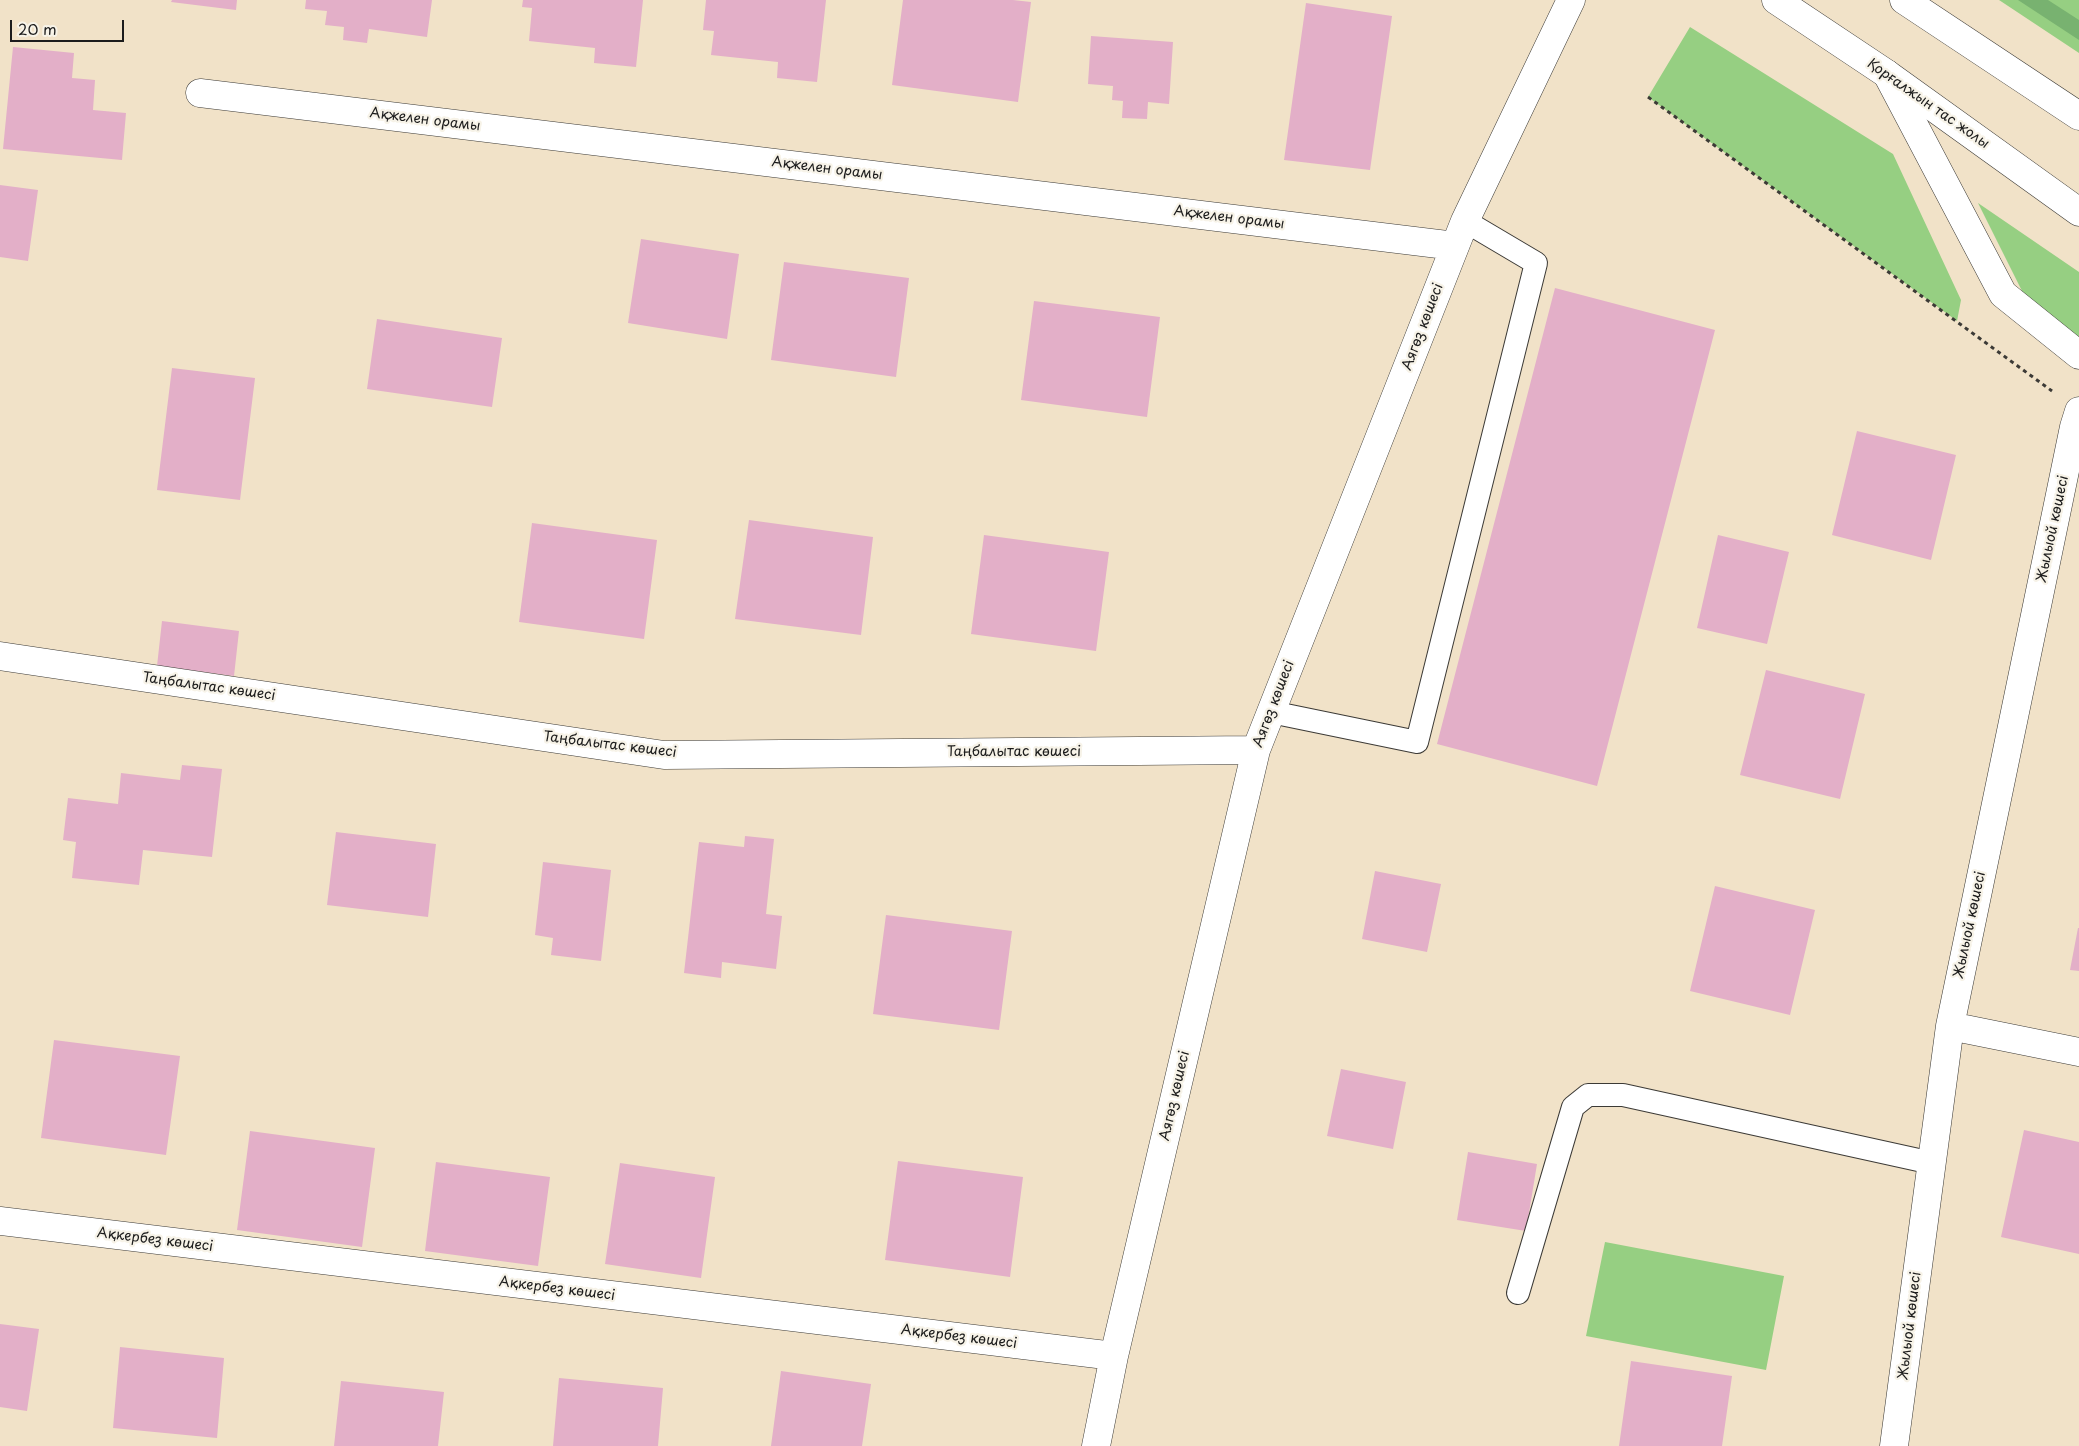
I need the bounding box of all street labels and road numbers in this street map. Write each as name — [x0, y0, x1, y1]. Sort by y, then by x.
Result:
street label: Қорғалжын тас жолы — [1864, 56, 1992, 152]
street label: Ақжелен орамы — [369, 105, 481, 135]
street label: Ақжелен орамы — [771, 154, 883, 184]
street label: Ақжелен орамы — [1173, 203, 1285, 233]
street label: Аягөз көшесі — [1399, 281, 1447, 373]
street label: Жылыой көшесі — [2033, 474, 2073, 584]
street label: Аягөз көшесі — [1250, 658, 1298, 750]
street label: Таңбалытас көшесі — [141, 669, 277, 705]
street label: Таңбалытас көшесі — [542, 728, 678, 762]
street label: Таңбалытас көшесі — [947, 744, 1081, 760]
street label: Жылыой көшесі — [1950, 870, 1990, 980]
street label: Аягөз көшесі — [1156, 1049, 1194, 1143]
street label: Ақкербез көшесі — [96, 1225, 214, 1255]
street label: Жылыой көшесі — [1895, 1271, 1925, 1381]
street label: Ақкербез көшесі — [498, 1274, 616, 1304]
street label: Ақкербез көшесі — [900, 1322, 1018, 1352]

